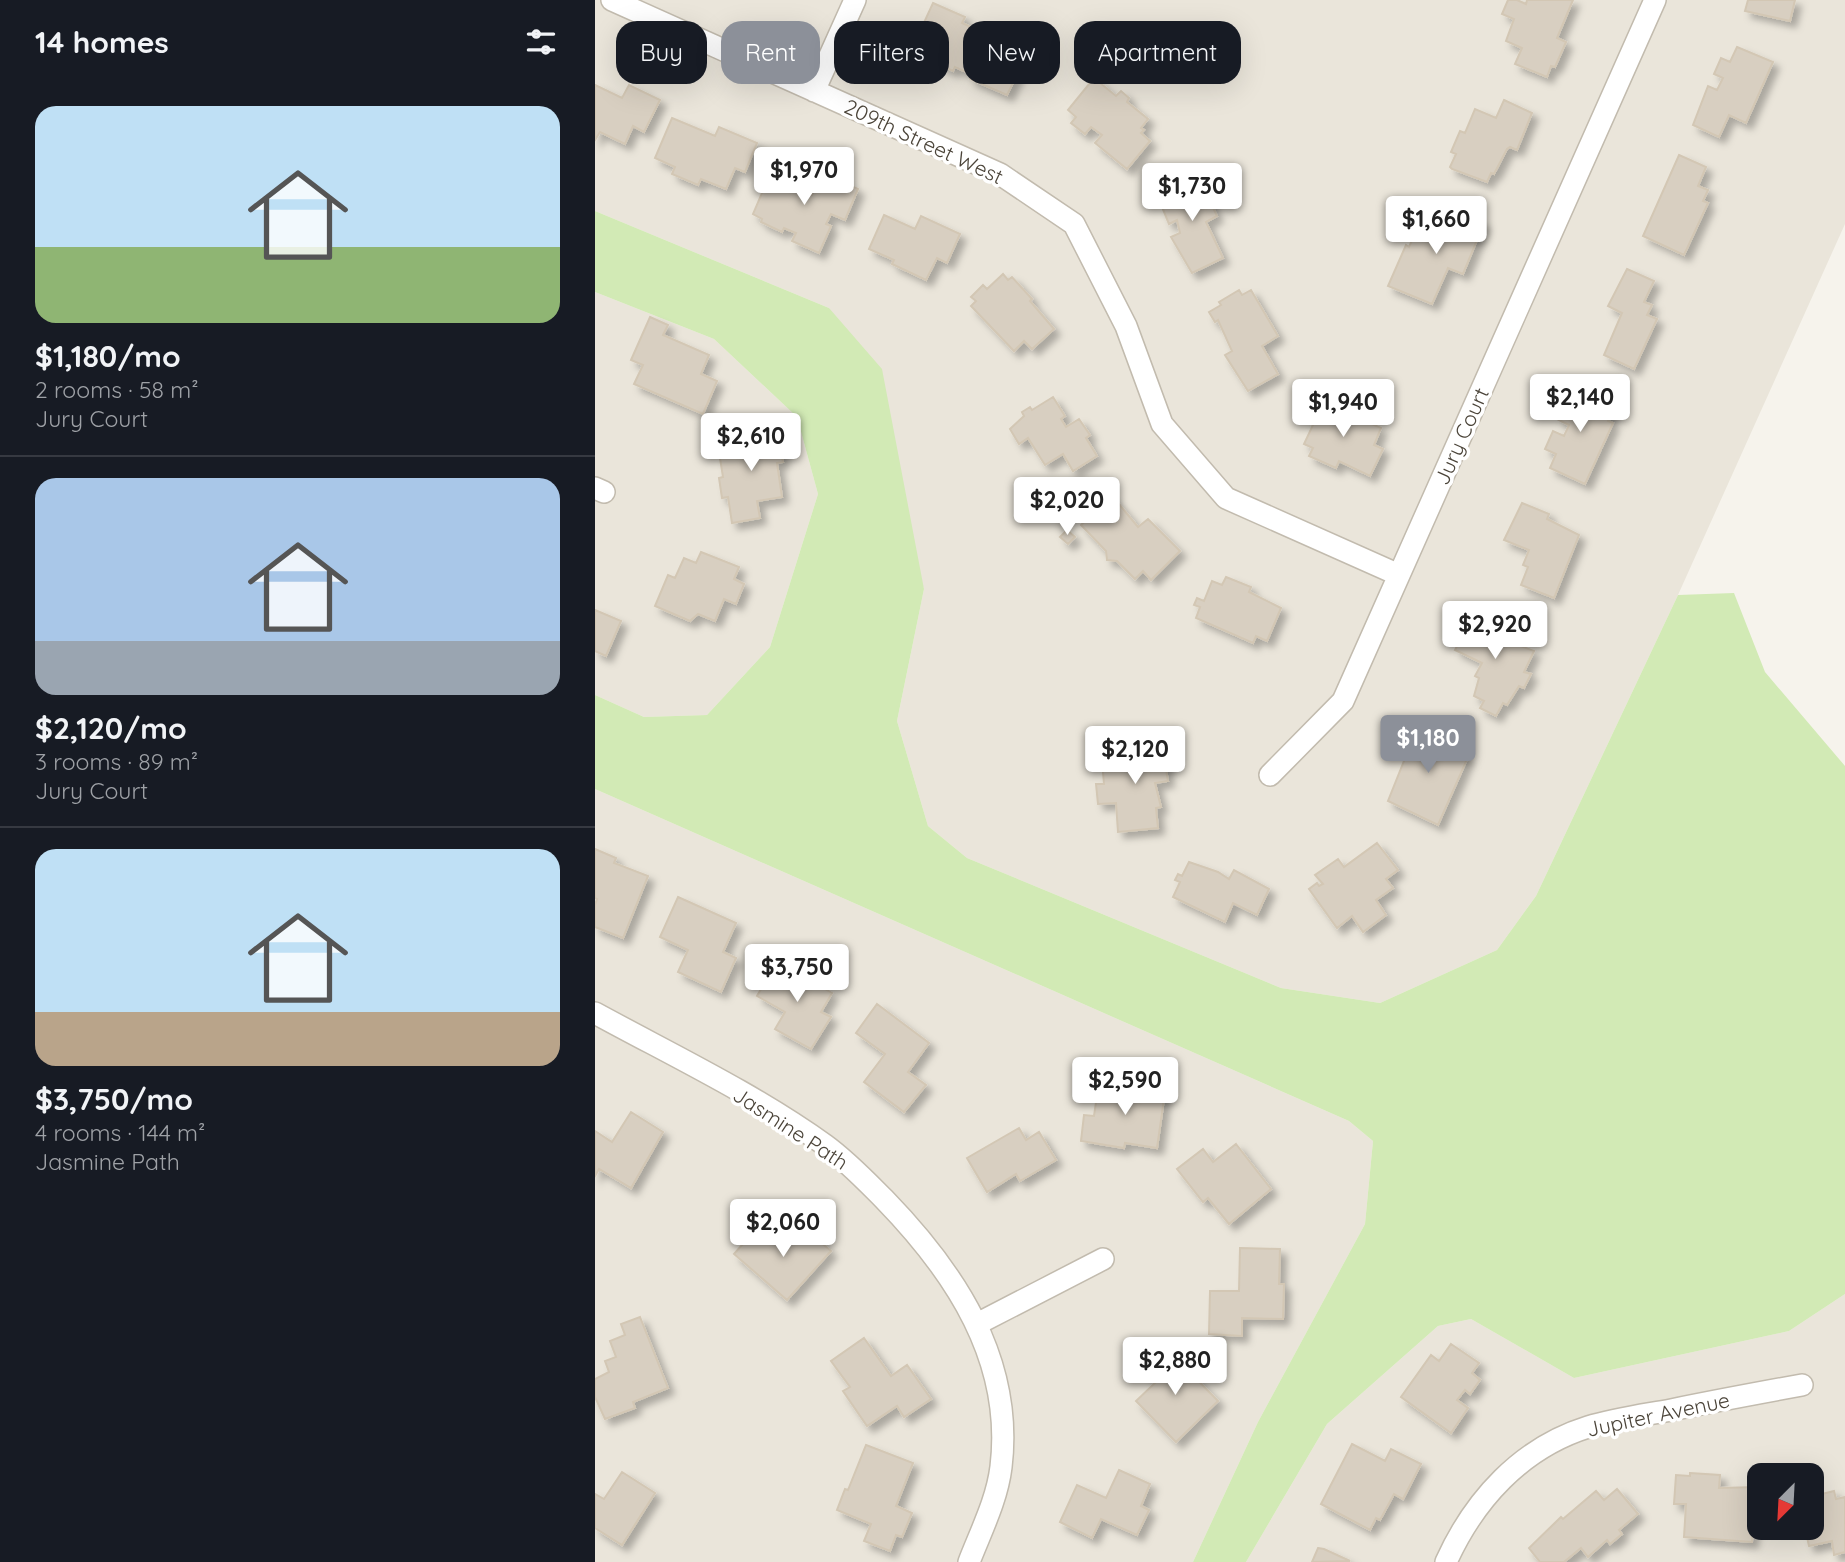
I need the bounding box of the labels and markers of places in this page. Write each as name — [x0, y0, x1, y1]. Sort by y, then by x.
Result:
pin: $1,970 — [747, 148, 861, 207]
pin: $1,730 — [1135, 164, 1249, 223]
pin: $1,660 — [1379, 196, 1493, 256]
pin: $2,140 — [1523, 374, 1637, 434]
pin: $1,940 — [1286, 380, 1400, 439]
pin: $2,610 — [694, 414, 808, 473]
pin: $2,020 — [1010, 477, 1124, 537]
pin: $2,920 — [1438, 602, 1552, 661]
pin: $1,180 — [1371, 716, 1485, 775]
pin: $2,120 — [1078, 726, 1192, 786]
pin: $3,750 — [740, 944, 854, 1004]
pin: $2,590 — [1068, 1058, 1182, 1117]
pin: $2,060 — [726, 1200, 840, 1259]
pin: $2,880 — [1118, 1338, 1232, 1397]

